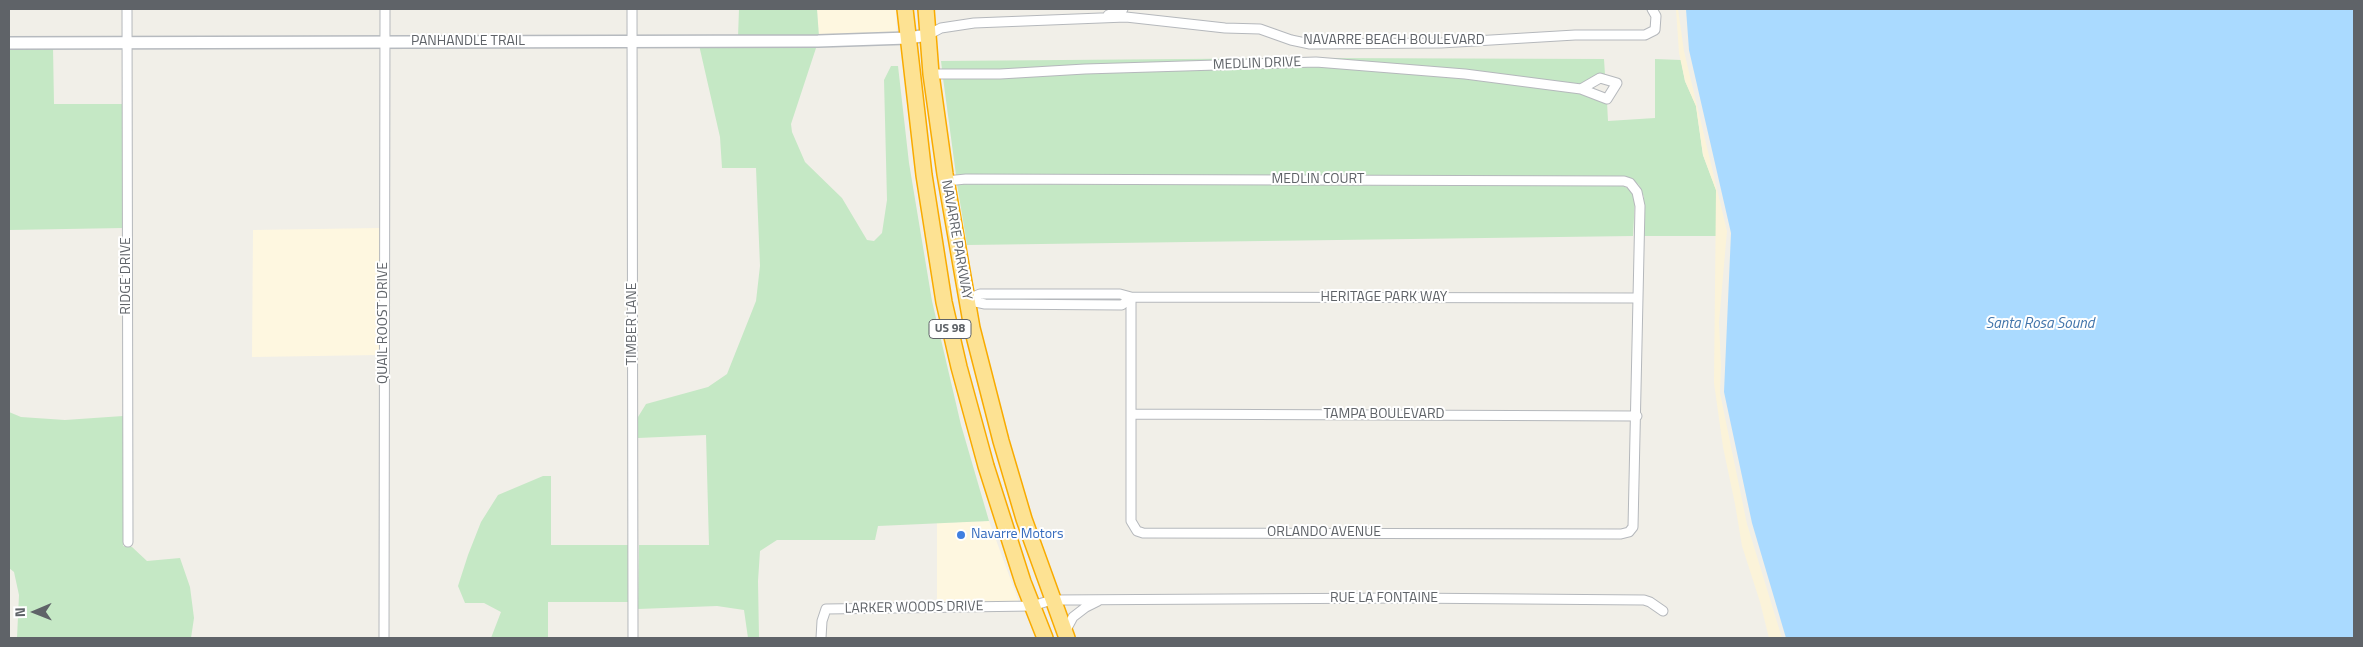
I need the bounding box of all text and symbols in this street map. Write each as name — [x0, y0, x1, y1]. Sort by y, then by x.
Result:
street label: NAVARRE BEACH BOULEVARD — [1303, 33, 1485, 49]
street label: PANHANDLE TRAIL — [411, 34, 525, 50]
street label: MEDLIN DRIVE — [1213, 54, 1301, 74]
street label: MEDLIN COURT — [1272, 172, 1364, 188]
street label: NAVARRE PARKWAY — [937, 179, 975, 301]
street label: RIDGE DRIVE — [119, 237, 135, 315]
street label: QUAIL ROOST DRIVE — [376, 262, 392, 384]
street label: TIMBER LANE — [625, 283, 641, 365]
street label: HERITAGE PARK WAY — [1321, 290, 1447, 306]
water label: Santa Rosa Sound — [1986, 315, 2094, 333]
road number: US 98 — [929, 320, 971, 338]
street label: TAMPA BOULEVARD — [1323, 407, 1445, 423]
street label: ORLANDO AVENUE — [1267, 525, 1381, 541]
place label: Navarre Motors — [971, 527, 1063, 543]
marker: Navarre Motors — [955, 529, 967, 541]
north arrow — [10, 587, 60, 637]
street label: RUE LA FONTAINE — [1330, 591, 1438, 607]
street label: LARKER WOODS DRIVE — [845, 598, 983, 618]
text: N — [9, 607, 30, 617]

